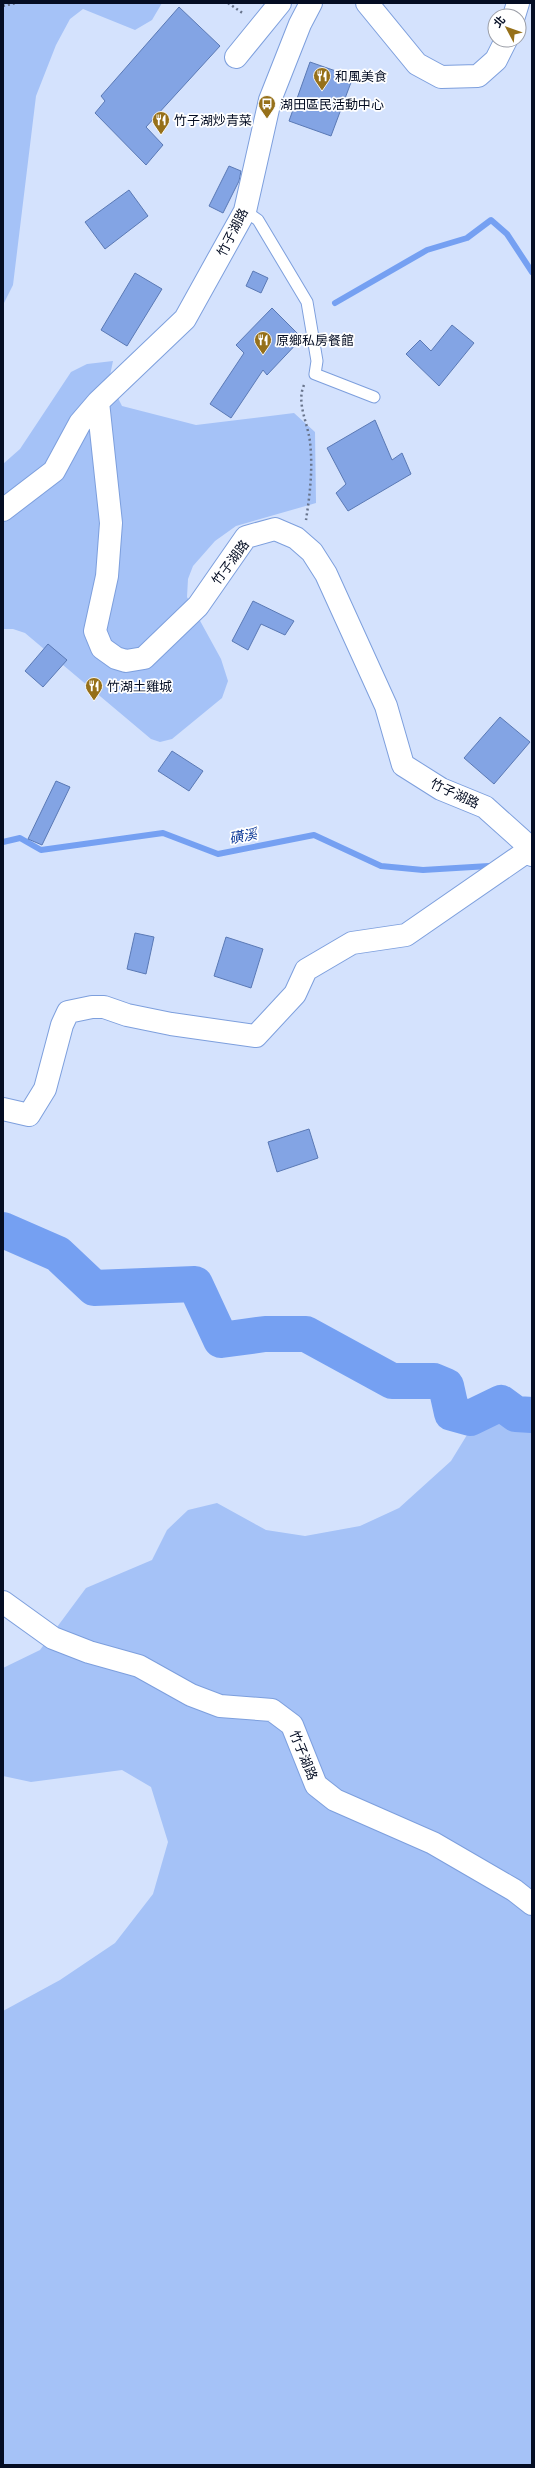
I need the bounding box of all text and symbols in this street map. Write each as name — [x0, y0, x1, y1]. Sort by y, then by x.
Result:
north arrow — [487, 8, 527, 48]
text: 北 — [491, 13, 508, 30]
restaurant icon: 和風美食 — [312, 66, 332, 91]
place label: 和風美食 — [335, 69, 387, 84]
bus stop icon: 湖田區民活動中心 — [257, 94, 277, 119]
place label: 湖田區民活動中心 — [280, 97, 384, 112]
restaurant icon: 竹子湖炒青菜 — [151, 110, 171, 135]
place label: 竹子湖炒青菜 — [174, 113, 252, 128]
street label: 竹子湖路 — [214, 206, 251, 259]
restaurant icon: 原鄉私房餐館 — [253, 330, 273, 355]
place label: 原鄉私房餐館 — [276, 333, 354, 348]
street label: 竹子湖路 — [209, 537, 252, 588]
restaurant icon: 竹湖土雞城 — [84, 676, 104, 701]
place label: 竹湖土雞城 — [107, 679, 172, 694]
street label: 竹子湖路 — [428, 776, 482, 811]
water label: 磺溪 — [228, 825, 260, 848]
street label: 竹子湖路 — [287, 1728, 320, 1782]

